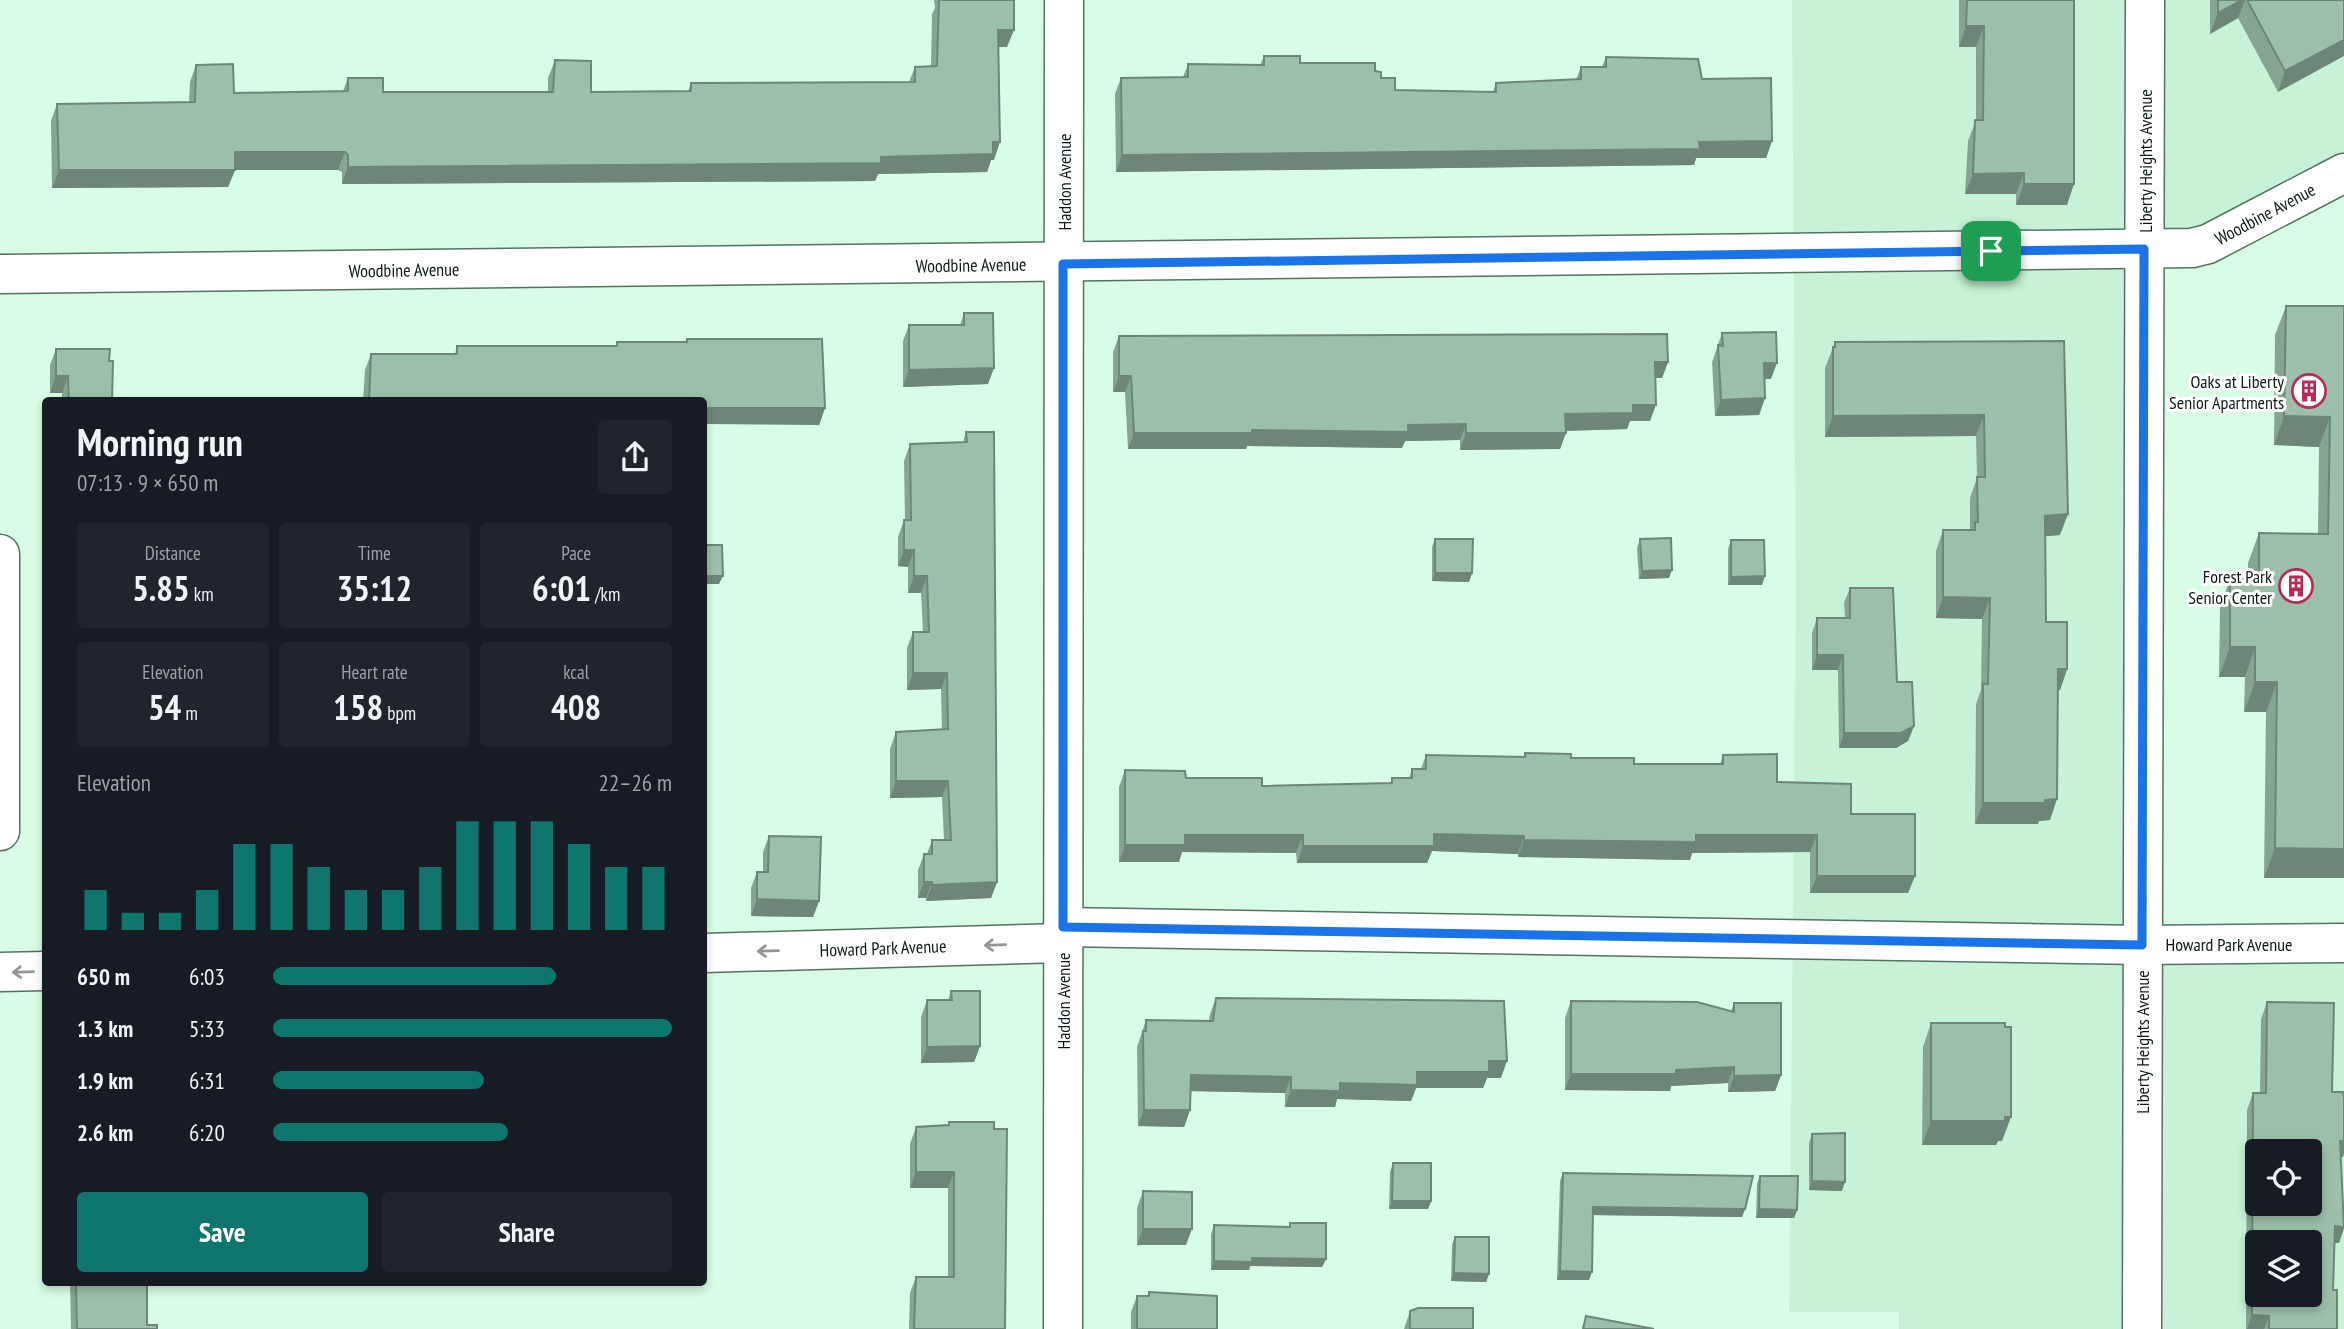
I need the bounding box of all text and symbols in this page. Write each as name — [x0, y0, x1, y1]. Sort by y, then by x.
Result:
street label: Liberty Heights Avenue — [2134, 89, 2157, 233]
street label: Haddon Avenue — [1053, 134, 1076, 230]
street label: Woodbine Avenue — [2211, 178, 2319, 250]
pin — [1961, 221, 2021, 281]
icon: arrive — [1972, 232, 2010, 270]
street label: Woodbine Avenue — [915, 253, 1027, 277]
street label: Woodbine Avenue — [348, 258, 460, 282]
place label: Oaks at Liberty Senior Apartments — [2169, 370, 2284, 414]
building icon: Oaks at Liberty Senior Apartments — [2290, 372, 2328, 410]
text: Morning run — [77, 417, 243, 466]
button: share — [598, 420, 672, 494]
text: 07:13 · 9 × 650 m — [77, 468, 218, 497]
text: Distance — [145, 541, 201, 565]
text: Time — [358, 541, 391, 565]
text: Pace — [561, 541, 591, 565]
text: 5.85 — [132, 565, 190, 611]
text: 35:12 — [337, 565, 412, 611]
text: 6:01 — [532, 565, 591, 611]
place label: Forest Park Senior Center — [2188, 565, 2272, 609]
building icon: Forest Park Senior Center — [2277, 567, 2315, 605]
text: km — [190, 582, 214, 606]
text: /km — [591, 582, 620, 606]
text: Elevation — [142, 660, 203, 684]
text: Heart rate — [341, 660, 408, 684]
text: kcal — [563, 660, 589, 684]
text: 54 — [148, 684, 181, 730]
text: 158 — [333, 684, 383, 730]
text: 408 — [551, 684, 601, 730]
text: m — [181, 701, 198, 725]
text: bpm — [383, 701, 416, 725]
text: Elevation — [77, 768, 151, 797]
text: 22–26 m — [599, 768, 672, 797]
street label: Howard Park Avenue — [2166, 933, 2292, 956]
street label: Howard Park Avenue — [819, 934, 947, 962]
one-way arrow — [984, 939, 1007, 952]
one-way arrow — [756, 945, 779, 958]
street label: Haddon Avenue — [1052, 953, 1075, 1049]
text: 650 m — [77, 962, 130, 991]
text: 6:03 — [189, 962, 225, 991]
one-way arrow — [12, 965, 35, 978]
street label: Liberty Heights Avenue — [2131, 970, 2154, 1114]
text: 1.3 km — [77, 1014, 133, 1043]
text: 5:33 — [189, 1014, 225, 1043]
text: 1.9 km — [77, 1066, 133, 1095]
text: 6:31 — [189, 1066, 225, 1095]
text: 2.6 km — [77, 1118, 133, 1147]
text: 6:20 — [189, 1118, 225, 1147]
map controls — [2245, 1139, 2322, 1307]
button: locate — [2245, 1139, 2322, 1216]
button: Save — [77, 1192, 368, 1272]
button: Share — [382, 1192, 672, 1272]
button: layers — [2245, 1230, 2322, 1307]

